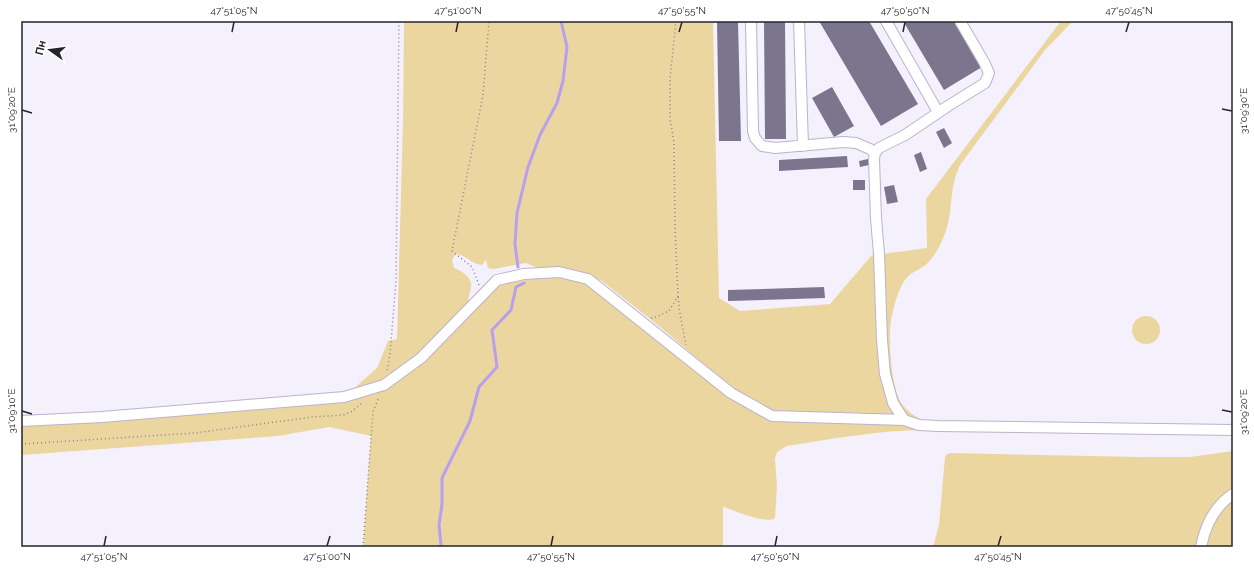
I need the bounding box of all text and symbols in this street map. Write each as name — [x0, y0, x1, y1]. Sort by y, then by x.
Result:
text: 47°51'05"N — [211, 5, 257, 16]
text: 47°51'00"N — [434, 5, 482, 16]
text: 47°50'55"N — [658, 5, 706, 16]
text: 47°50'50"N — [881, 5, 929, 16]
text: 47°50'45"N — [1105, 5, 1153, 16]
north arrow — [30, 30, 70, 70]
text: Пн — [33, 39, 49, 56]
text: 31°09'20"E — [6, 87, 17, 133]
text: 31°09'30"E — [1238, 88, 1249, 134]
text: 31°09'10"E — [6, 389, 17, 434]
text: 31°09'20"E — [1238, 389, 1249, 435]
text: 47°51'05"N — [81, 551, 127, 562]
text: 47°51'00"N — [303, 551, 351, 562]
text: 47°50'55"N — [527, 551, 575, 562]
text: 47°50'50"N — [751, 551, 799, 562]
text: 47°50'45"N — [974, 551, 1022, 562]

